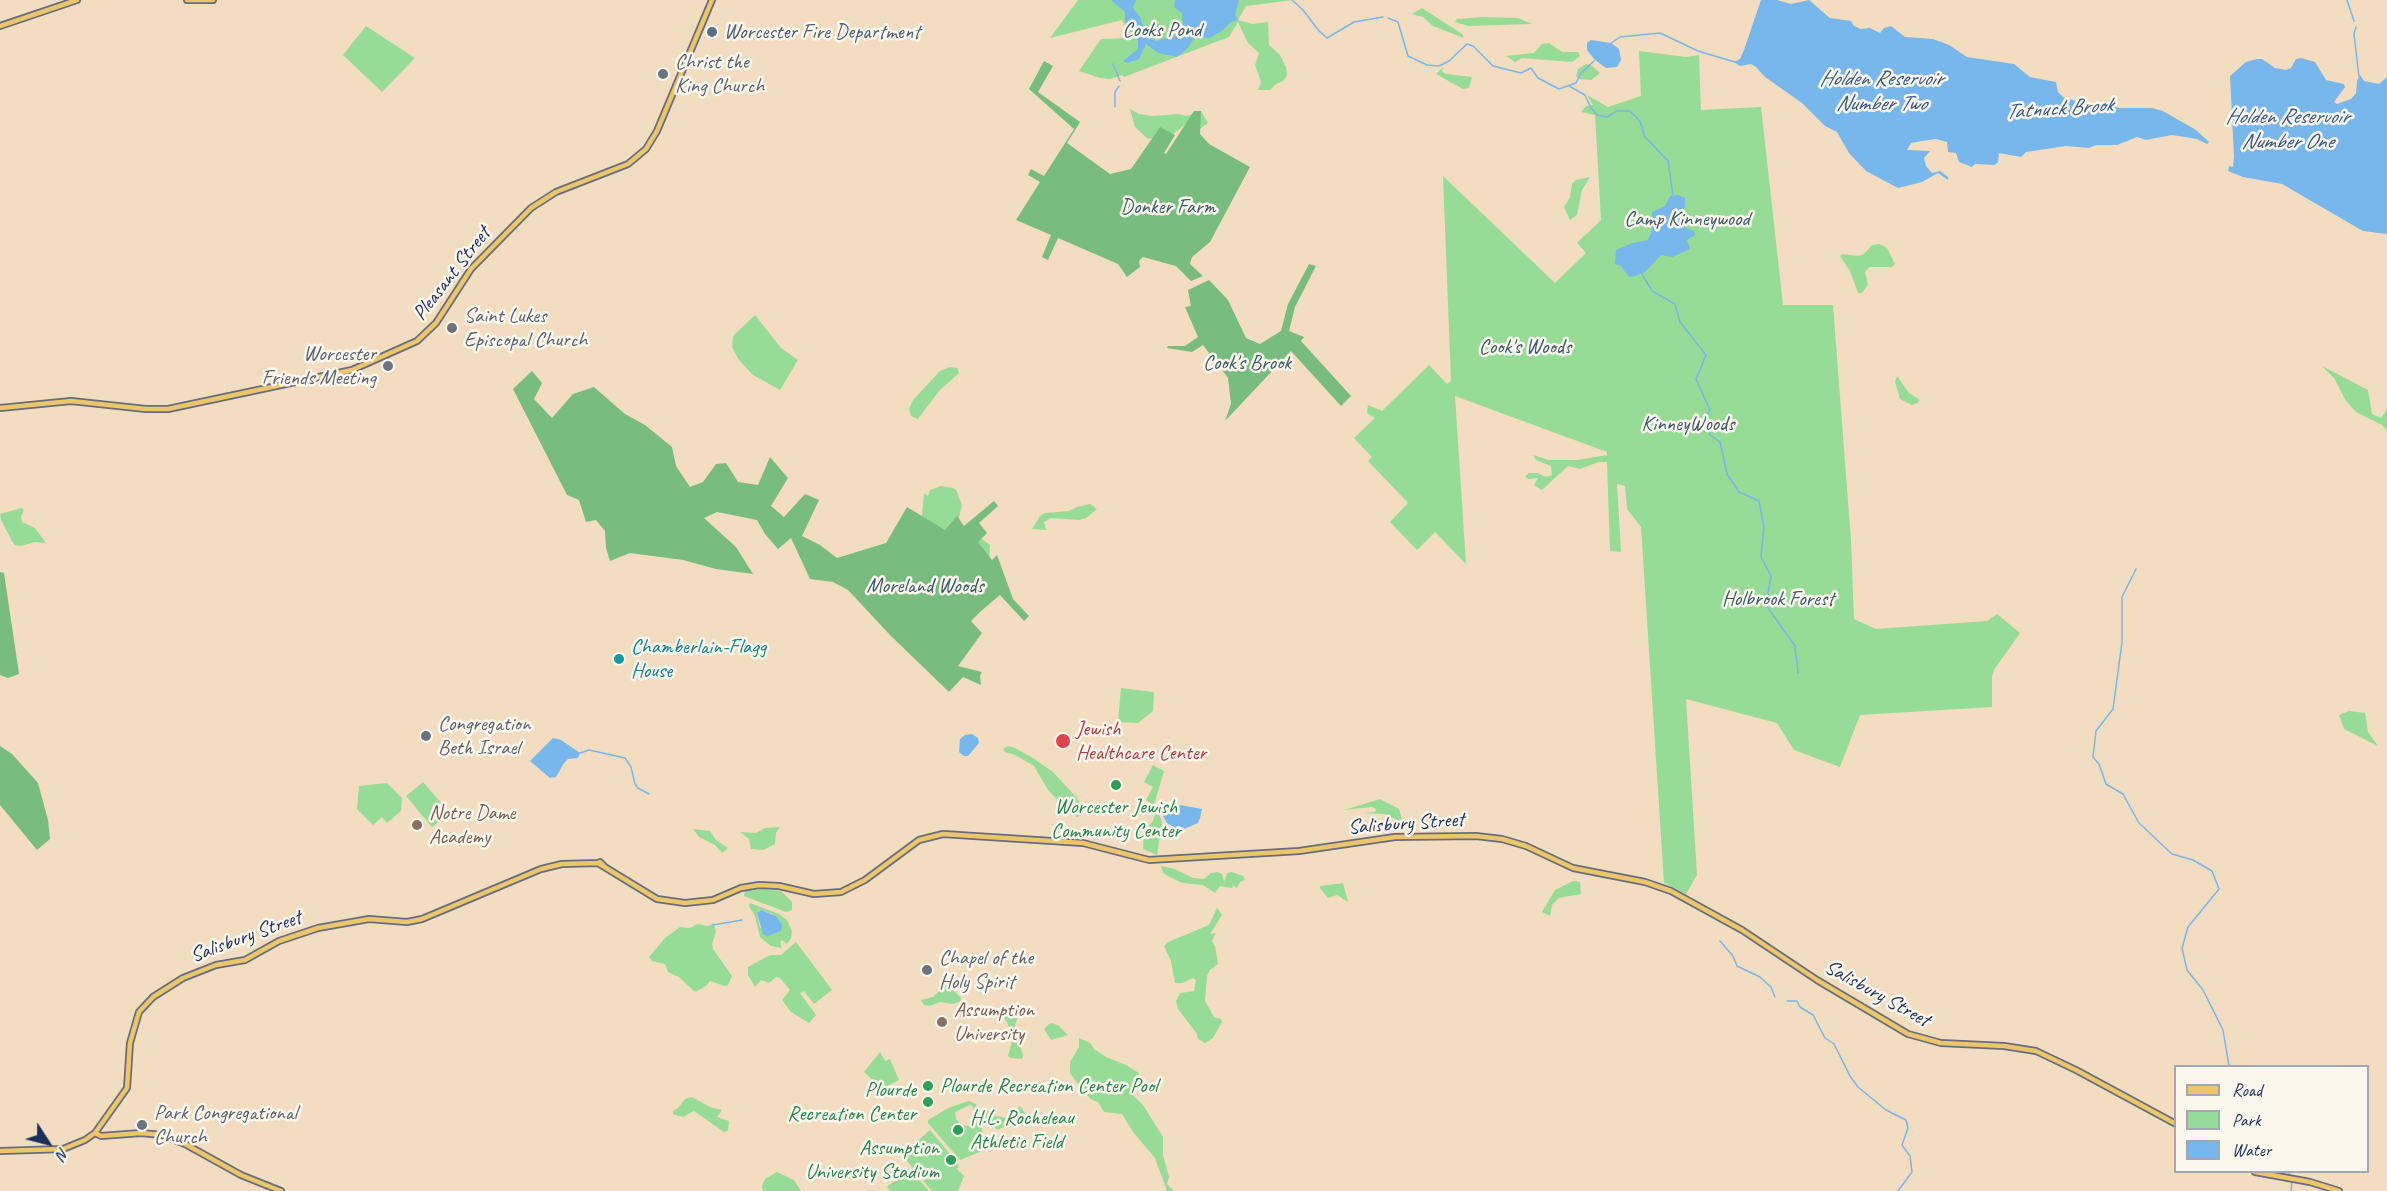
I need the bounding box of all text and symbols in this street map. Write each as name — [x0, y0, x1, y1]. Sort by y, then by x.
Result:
park label: Cooks Pond — [1123, 17, 1201, 43]
place label: Worcester Fire Department — [724, 19, 920, 45]
marker: Worcester Fire Department — [705, 25, 719, 39]
place label: Christ the King Church — [675, 49, 764, 99]
water label: Holden Reservoir Number Two — [1819, 66, 1943, 118]
marker: Christ the King Church — [656, 67, 670, 81]
water label: Tatnuck Brook — [2004, 92, 2114, 126]
water label: Holden Reservoir Number One — [2225, 104, 2349, 156]
park label: Donker Farm — [1121, 194, 1215, 220]
park label: Camp Kinneywood — [1624, 206, 1750, 232]
street label: Pleasant Street — [408, 222, 496, 326]
place label: Saint Lukes Episcopal Church — [464, 303, 587, 353]
marker: Saint Lukes Episcopal Church — [445, 321, 459, 335]
park label: Cook's Woods — [1479, 334, 1571, 360]
place label: Worcester Friends Meeting — [262, 341, 376, 391]
park label: Cook's Brook — [1203, 350, 1291, 376]
marker: Worcester Friends Meeting — [381, 359, 395, 373]
park label: KinneyWoods — [1642, 411, 1734, 437]
park label: Moreland Woods — [866, 573, 984, 599]
park label: Holbrook Forest — [1722, 586, 1834, 612]
place label: Chamberlain-Flagg House — [631, 634, 766, 684]
marker: Chamberlain-Flagg House — [612, 652, 626, 666]
place label: Congregation Beth Israel — [438, 711, 530, 761]
place label: Jewish Healthcare Center — [1076, 716, 1206, 766]
marker: Congregation Beth Israel — [419, 729, 433, 743]
marker: Jewish Healthcare Center — [1054, 732, 1072, 750]
marker: Worcester Jewish Community Center — [1109, 778, 1123, 792]
place label: Worcester Jewish Community Center — [1051, 794, 1181, 844]
place label: Notre Dame Academy — [429, 800, 515, 850]
street label: Salisbury Street — [1347, 807, 1465, 841]
marker: Notre Dame Academy — [410, 818, 424, 832]
street label: Salisbury Street — [187, 905, 305, 969]
place label: Chapel of the Holy Spirit — [939, 945, 1033, 995]
street label: Salisbury Street — [1820, 955, 1934, 1033]
marker: Chapel of the Holy Spirit — [920, 963, 934, 977]
place label: Assumption University — [954, 997, 1034, 1047]
marker: Assumption University — [935, 1015, 949, 1029]
legend — [2174, 1065, 2369, 1173]
place label: Plourde Recreation Center Pool — [940, 1073, 1158, 1099]
place label: Plourde Recreation Center — [787, 1077, 916, 1127]
marker: Plourde Recreation Center Pool — [921, 1079, 935, 1093]
text: Road — [2232, 1079, 2262, 1101]
marker: Plourde Recreation Center — [921, 1095, 935, 1109]
place label: Park Congregational Church — [154, 1100, 297, 1150]
place label: H.L. Rocheleau Athletic Field — [970, 1105, 1074, 1155]
text: Park — [2232, 1109, 2261, 1131]
north arrow — [18, 1113, 78, 1173]
marker: Park Congregational Church — [135, 1118, 149, 1132]
marker: H.L. Rocheleau Athletic Field — [951, 1123, 965, 1137]
place label: Assumption University Stadium — [805, 1135, 939, 1185]
text: Water — [2232, 1139, 2271, 1161]
text: N — [52, 1144, 74, 1163]
marker: Assumption University Stadium — [944, 1153, 958, 1167]

